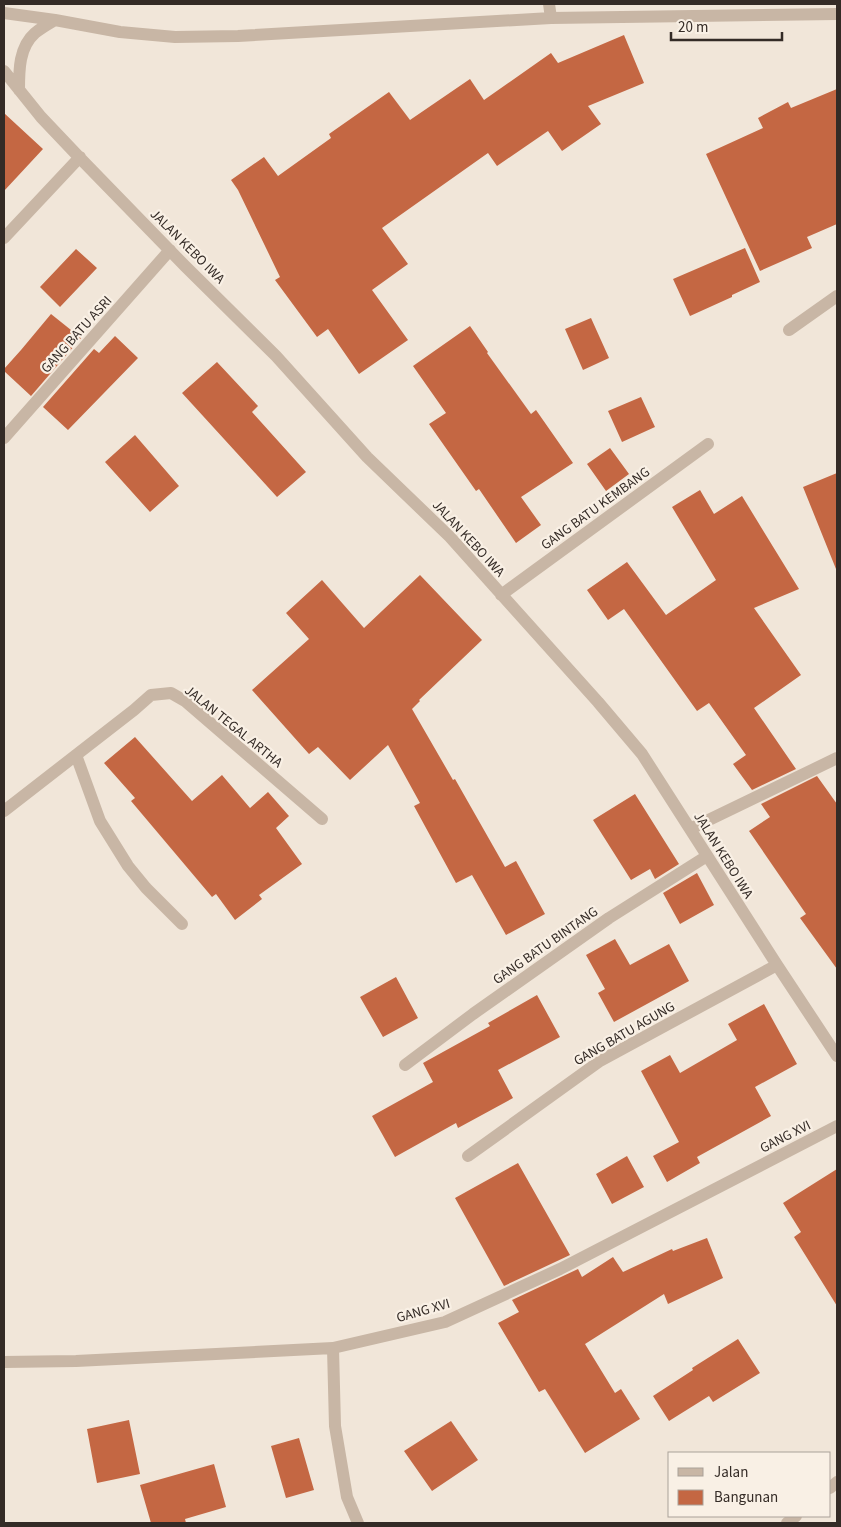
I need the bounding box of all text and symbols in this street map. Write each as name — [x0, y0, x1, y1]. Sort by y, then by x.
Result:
scale bar — [671, 10, 782, 42]
text: 20 m — [678, 17, 708, 38]
street label: JALAN KEBO IWA — [145, 205, 230, 289]
street label: GANG BATU ASRI — [37, 292, 117, 378]
street label: GANG BATU KEMBANG — [537, 462, 654, 555]
street label: JALAN KEBO IWA — [427, 496, 510, 582]
street label: JALAN TEGAL ARTHA — [180, 681, 287, 773]
street label: JALAN KEBO IWA — [689, 808, 758, 903]
street label: GANG BATU BINTANG — [489, 902, 602, 990]
street label: GANG BATU AGUNG — [570, 997, 679, 1071]
street label: GANG XVI — [757, 1116, 814, 1158]
street label: GANG XVI — [394, 1294, 452, 1328]
legend — [668, 1452, 831, 1517]
text: Jalan — [714, 1462, 748, 1483]
text: Bangunan — [714, 1487, 778, 1508]

